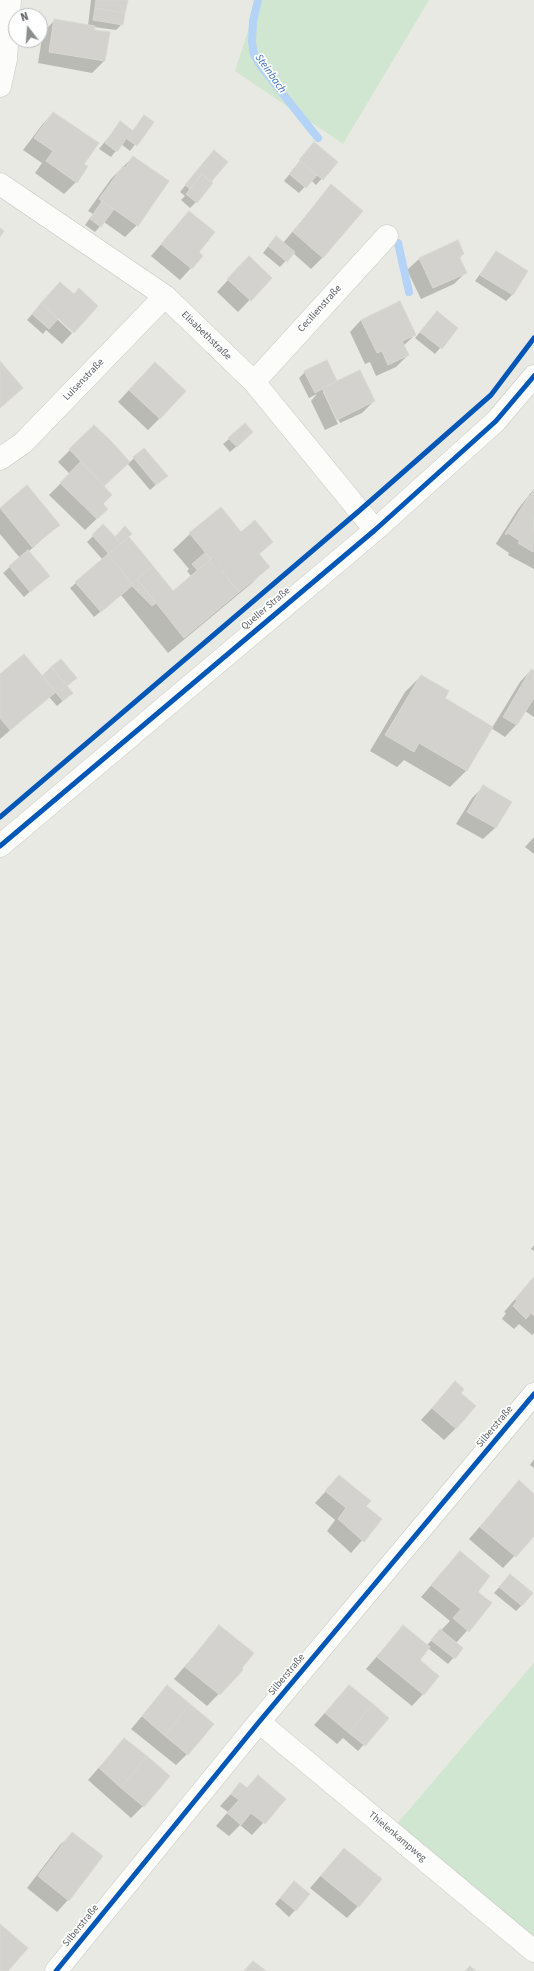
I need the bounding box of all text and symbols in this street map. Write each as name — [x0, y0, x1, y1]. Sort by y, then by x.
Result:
north arrow — [8, 8, 48, 48]
text: N — [19, 9, 30, 25]
water label: Steinbach — [252, 52, 288, 96]
street label: Cecilienstraße — [296, 283, 344, 335]
street label: Elisabethstraße — [178, 309, 234, 363]
street label: Luisenstraße — [61, 357, 107, 403]
street label: Queller Straße — [239, 585, 293, 633]
street label: Silberstraße — [474, 1404, 516, 1450]
street label: Silberstraße — [266, 1652, 308, 1698]
street label: Thielenkampweg — [366, 1809, 428, 1865]
street label: Silberstraße — [60, 1903, 102, 1949]

